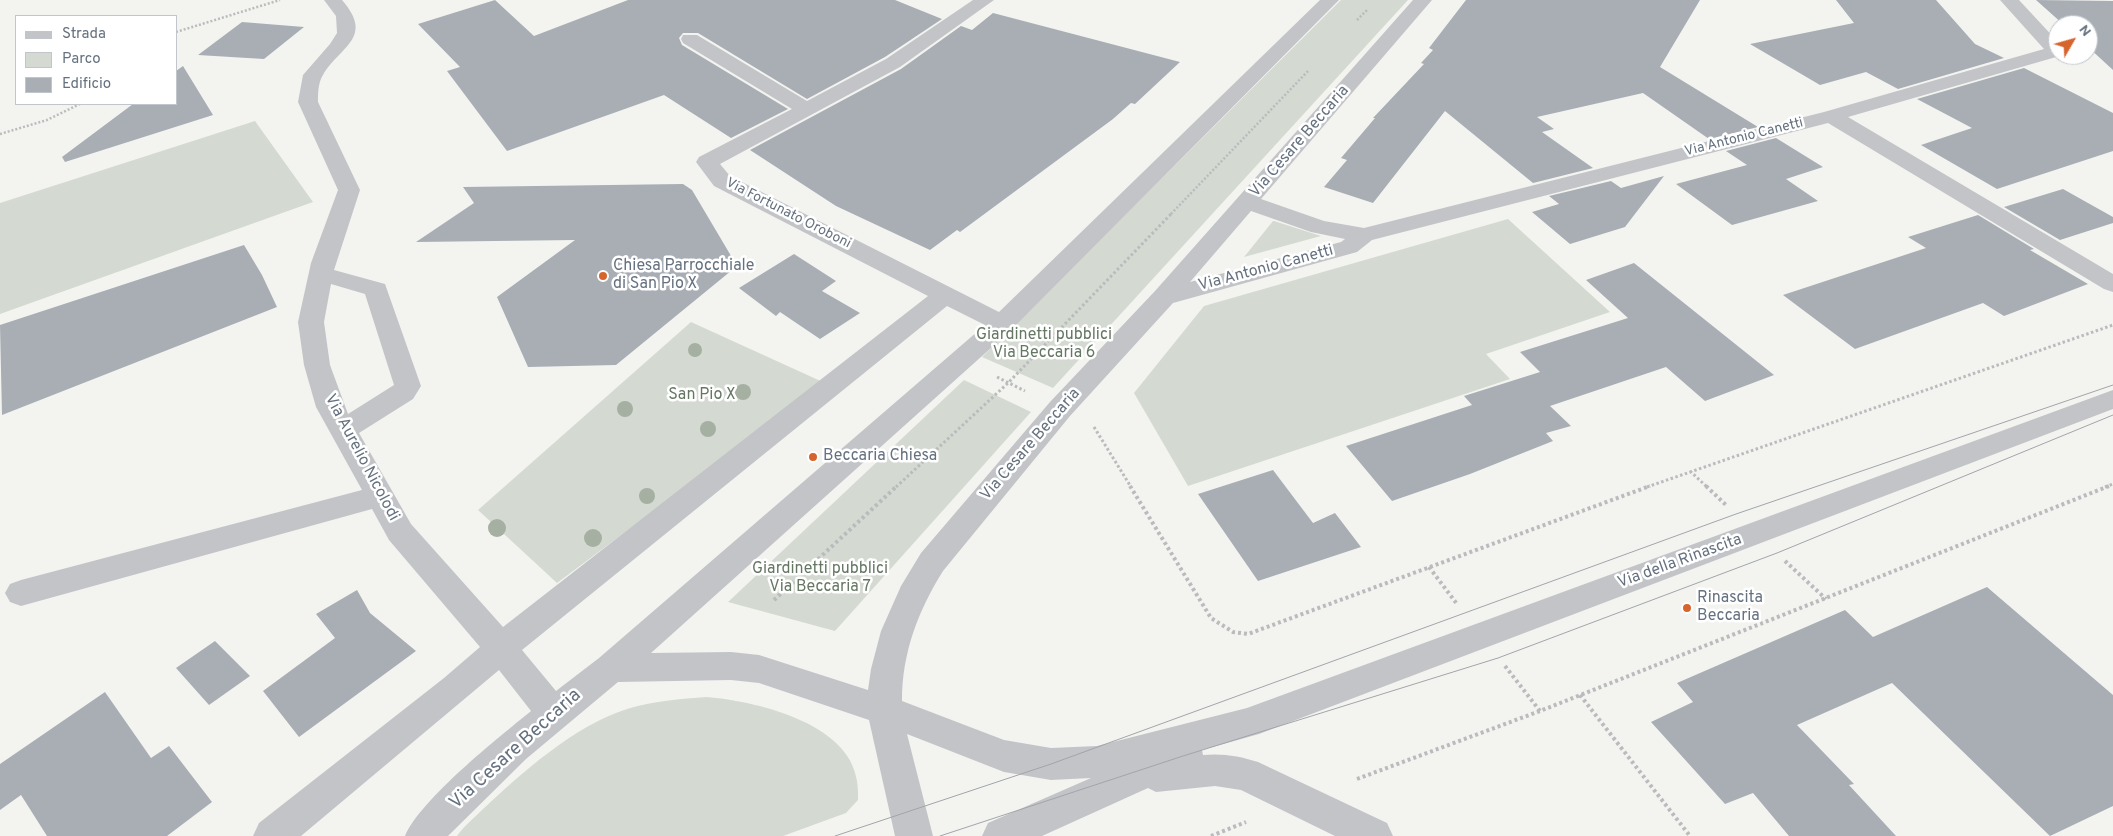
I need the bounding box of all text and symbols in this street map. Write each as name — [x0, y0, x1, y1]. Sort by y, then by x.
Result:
legend — [15, 15, 178, 105]
north arrow — [2048, 15, 2098, 65]
text: N — [2075, 22, 2094, 40]
text: Strada — [62, 25, 106, 44]
text: Parco — [62, 50, 101, 69]
text: Edificio — [62, 75, 111, 94]
street label: Via Cesare Beccaria — [1246, 82, 1354, 202]
street label: Via Antonio Canetti — [1683, 115, 1805, 161]
street label: Via Fortunato Oroboni — [723, 175, 853, 253]
street label: Via Antonio Canetti — [1196, 242, 1336, 296]
place label: Chiesa Parrocchiale di San Pio X — [613, 257, 754, 295]
marker: Chiesa Parrocchiale di San Pio X — [597, 270, 609, 282]
park label: Giardinetti pubblici Via Beccaria 6 — [976, 326, 1112, 364]
street label: Via Cesare Beccaria — [977, 385, 1085, 505]
park label: San Pio X — [668, 386, 736, 406]
street label: Via Aurelio Nicolodi — [319, 391, 403, 525]
place label: Beccaria Chiesa — [823, 447, 937, 467]
marker: Beccaria Chiesa — [807, 451, 819, 463]
street label: Via della Rinascita — [1615, 531, 1745, 593]
park label: Giardinetti pubblici Via Beccaria 7 — [752, 560, 888, 598]
place label: Rinascita Beccaria — [1697, 589, 1763, 627]
marker: Rinascita Beccaria — [1681, 602, 1693, 614]
street label: Via Cesare Beccaria — [446, 685, 586, 815]

